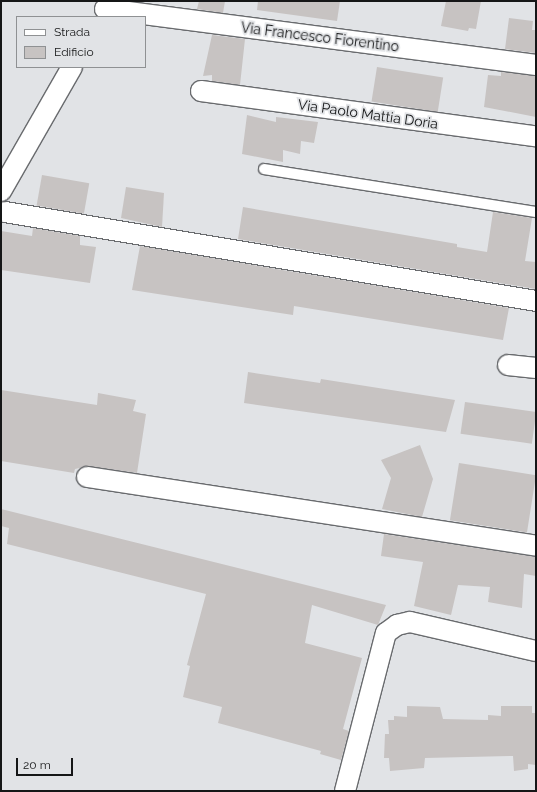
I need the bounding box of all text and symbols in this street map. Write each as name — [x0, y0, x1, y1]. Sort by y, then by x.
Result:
legend — [16, 16, 146, 68]
street label: Via Francesco Fiorentino — [240, 19, 400, 55]
text: Strada — [54, 25, 90, 39]
text: Edificio — [54, 45, 94, 59]
street label: Via Paolo Mattia Doria — [297, 96, 439, 132]
scale bar — [18, 750, 75, 776]
text: 20 m — [23, 758, 51, 772]

